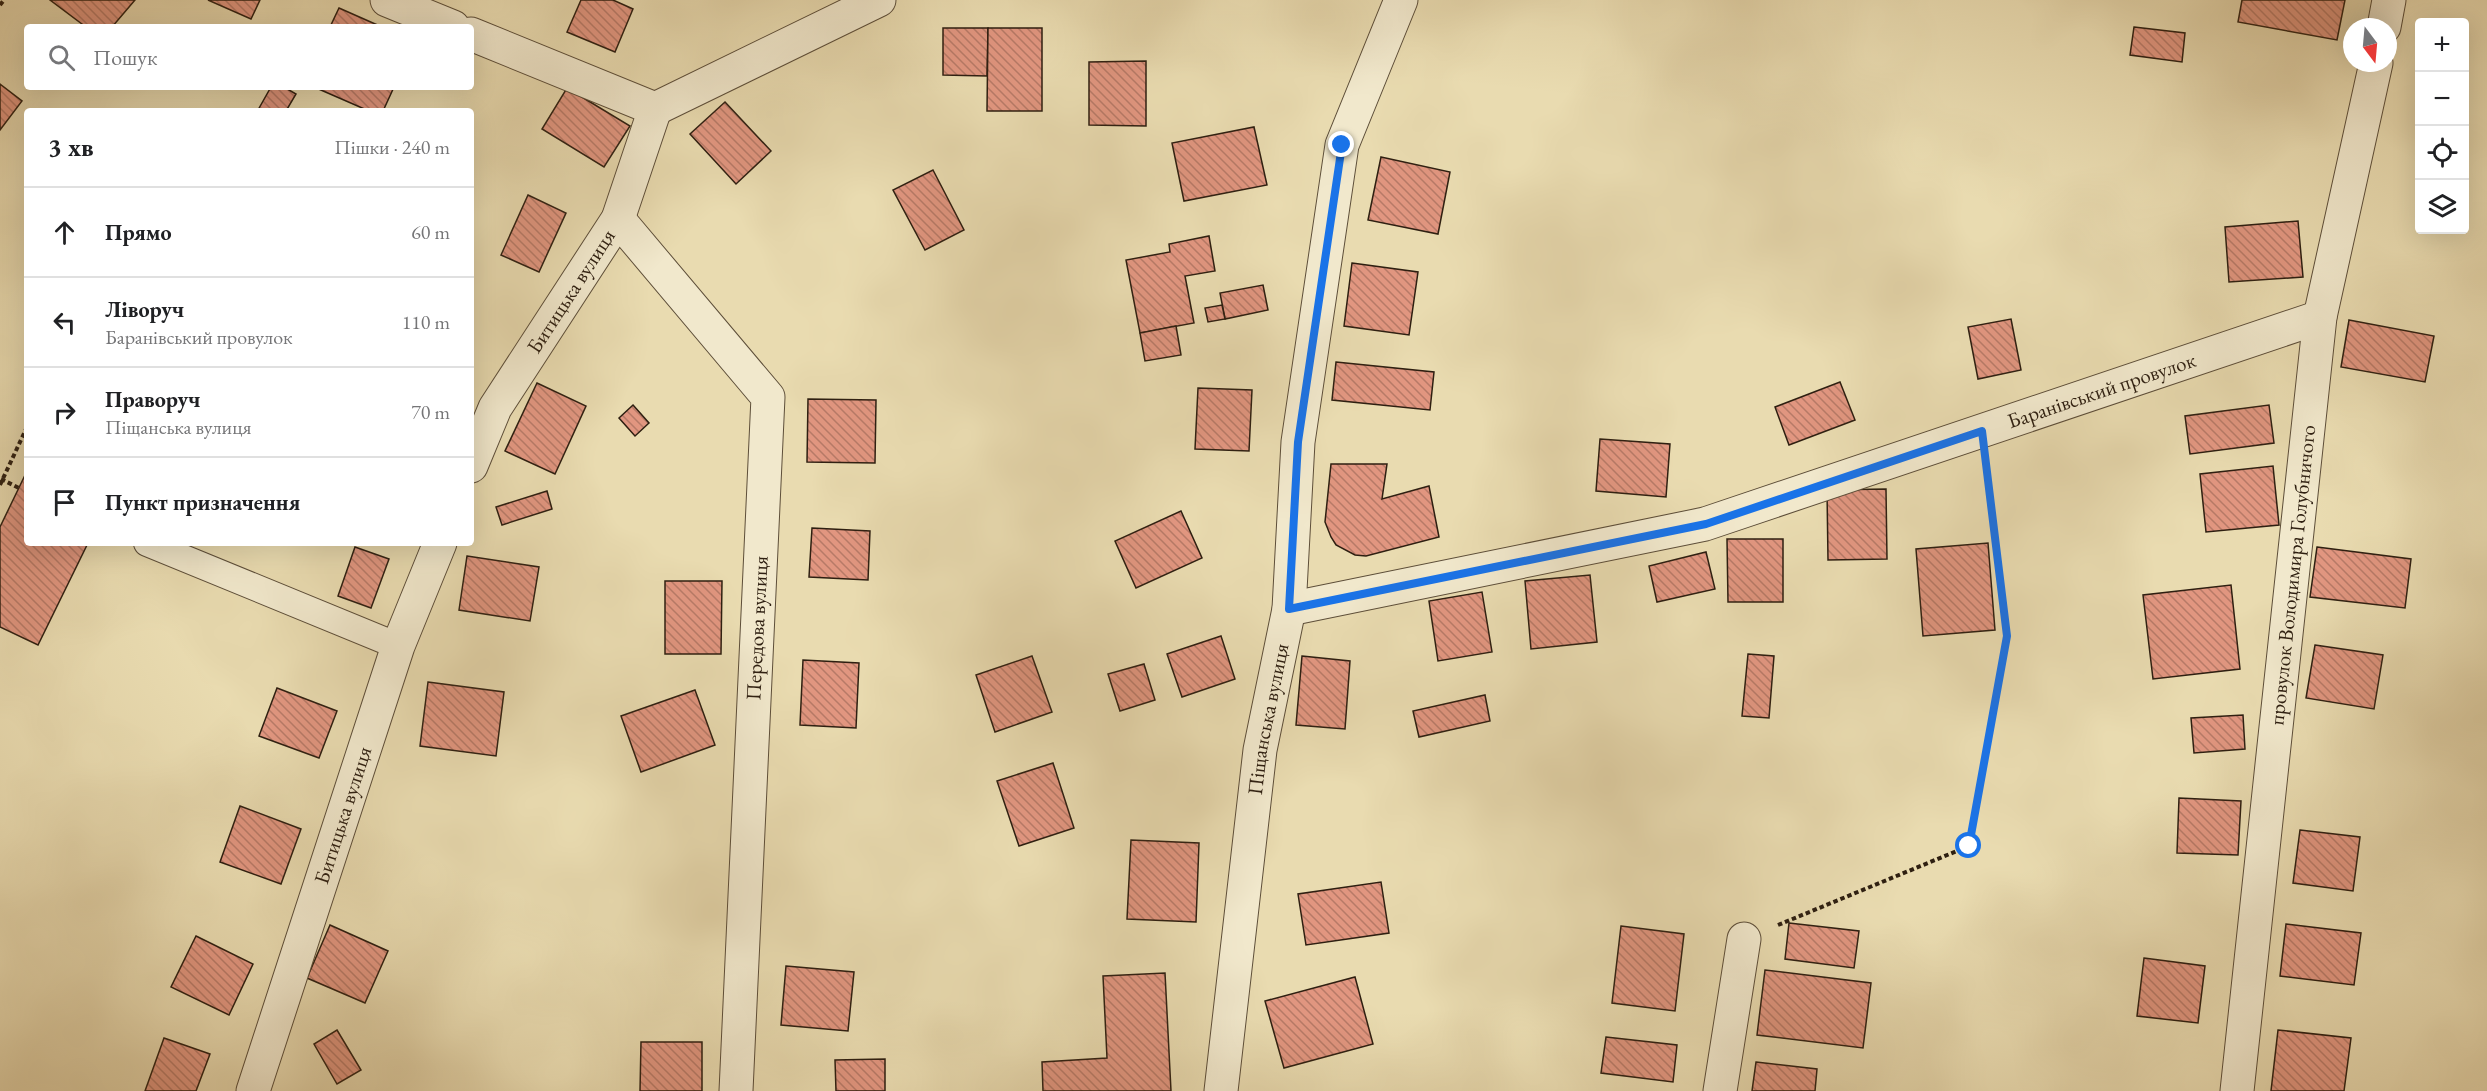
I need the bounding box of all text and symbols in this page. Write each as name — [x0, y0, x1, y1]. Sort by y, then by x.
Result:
north arrow — [2343, 18, 2397, 72]
map controls — [2415, 18, 2469, 234]
button: + — [2415, 18, 2469, 72]
search box — [24, 24, 474, 90]
icon: search — [45, 41, 78, 74]
text: Пошук — [93, 43, 157, 72]
button: − — [2415, 72, 2469, 126]
button: locate — [2415, 126, 2469, 180]
text: 3 хв — [48, 130, 94, 164]
route end — [1328, 131, 1354, 157]
text: Пішки · 240 m — [334, 134, 450, 160]
button: layers — [2415, 180, 2469, 234]
icon: ahead — [48, 216, 81, 249]
text: Прямо — [105, 218, 172, 247]
text: 60 m — [411, 219, 450, 245]
street label: Битицька вулиця — [520, 224, 621, 358]
text: Ліворуч — [105, 295, 184, 324]
icon: left — [48, 306, 81, 339]
text: 110 m — [402, 309, 450, 335]
text: Баранівський провулок — [105, 324, 293, 350]
street label: Баранівський провулок — [2004, 346, 2199, 434]
text: Праворуч — [105, 385, 201, 414]
icon: right — [48, 396, 81, 429]
text: 70 m — [411, 399, 450, 425]
text: Піщанська вулиця — [105, 414, 251, 440]
street label: провулок Володимира Голубничого — [2262, 423, 2321, 726]
icon: arrive — [48, 486, 81, 519]
text: Пункт призначення — [105, 488, 300, 517]
street label: Передова вулиця — [739, 555, 774, 701]
street label: Піщанська вулиця — [1241, 641, 1295, 796]
street label: Битицька вулиця — [307, 743, 377, 887]
route start — [1955, 832, 1981, 858]

